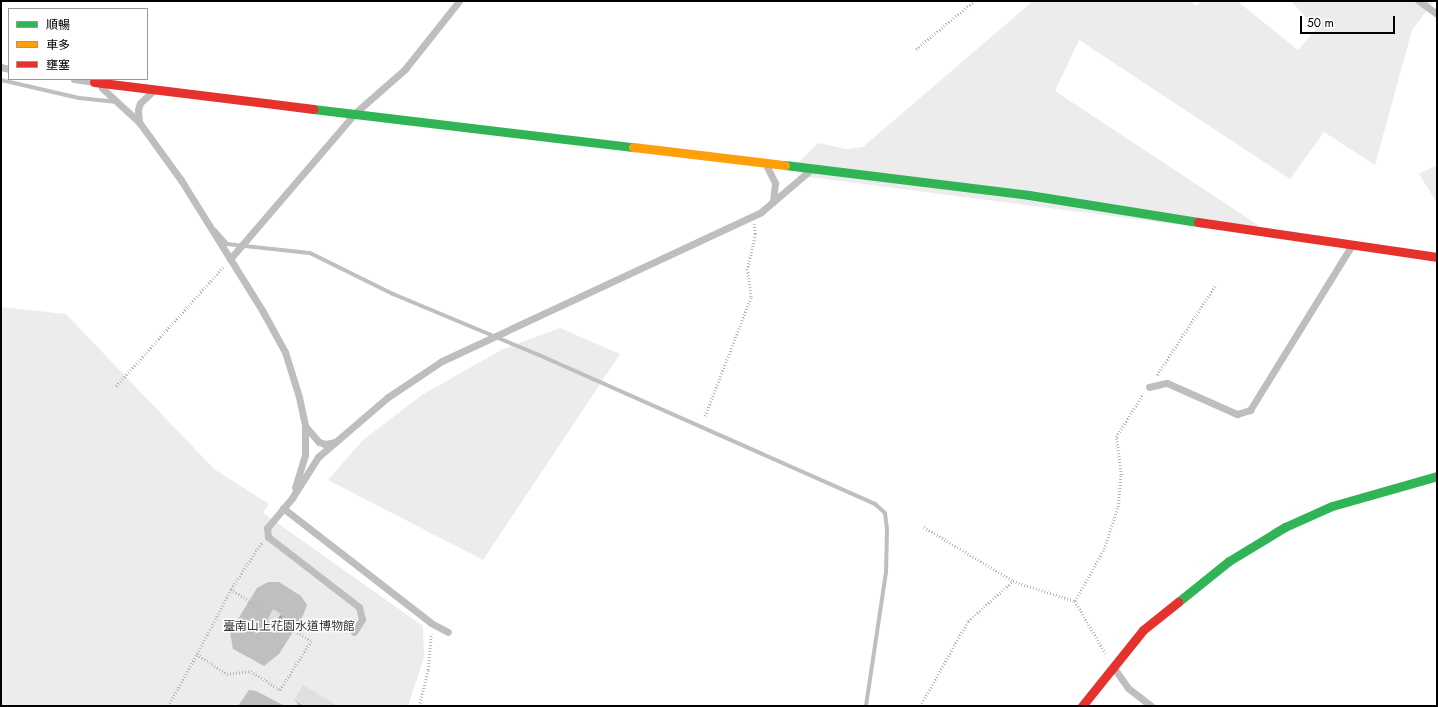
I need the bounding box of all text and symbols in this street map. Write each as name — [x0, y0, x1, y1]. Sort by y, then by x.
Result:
legend — [8, 8, 148, 80]
scale bar — [1302, 8, 1397, 34]
text: 50 m — [1307, 14, 1334, 32]
text: 順暢 — [46, 16, 70, 34]
text: 車多 — [46, 36, 70, 54]
text: 壅塞 — [46, 56, 70, 74]
park label: 臺南山上花園水道博物館 — [223, 620, 355, 634]

